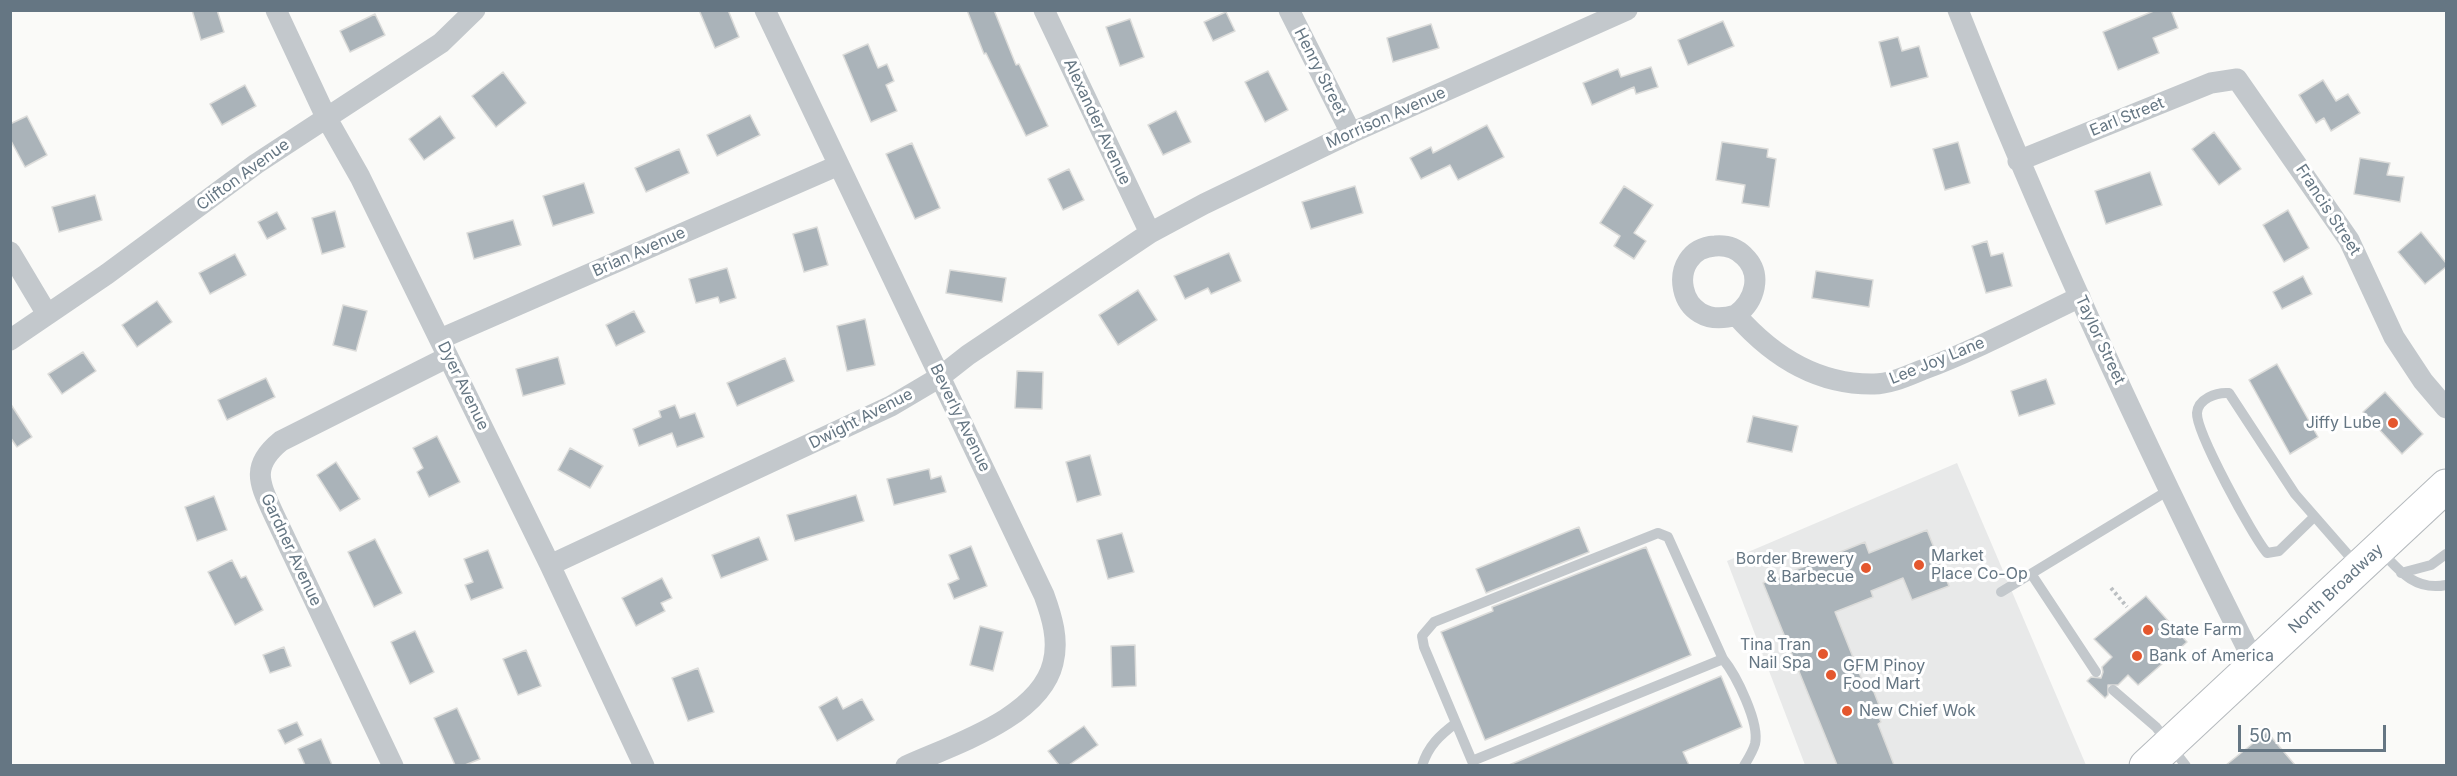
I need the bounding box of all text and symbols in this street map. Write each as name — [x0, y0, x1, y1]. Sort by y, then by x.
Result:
street label: Henry Street — [1290, 25, 1350, 119]
street label: Alexander Avenue — [1059, 56, 1135, 188]
street label: Morrison Avenue — [1323, 83, 1449, 153]
street label: Earl Street — [2087, 93, 2167, 141]
street label: Clifton Avenue — [193, 135, 293, 215]
street label: Francis Street — [2291, 161, 2365, 259]
street label: Brian Avenue — [590, 223, 688, 281]
street label: Taylor Street — [2071, 292, 2129, 388]
street label: Lee Joy Lane — [1887, 333, 1987, 389]
street label: Dyer Avenue — [433, 339, 493, 433]
street label: Beverly Avenue — [926, 361, 994, 475]
street label: Dwight Avenue — [806, 385, 916, 453]
place label: Jiffy Lube — [2306, 413, 2381, 433]
marker: Jiffy Lube — [2386, 416, 2400, 430]
street label: Gardner Avenue — [257, 491, 325, 609]
street label: North Broadway — [2285, 540, 2387, 638]
place label: Market Place Co-Op — [1931, 546, 2028, 584]
place label: Border Brewery & Barbecue — [1736, 549, 1854, 587]
marker: Market Place Co-Op — [1912, 558, 1926, 572]
marker: Border Brewery & Barbecue — [1859, 561, 1873, 575]
place label: State Farm — [2160, 620, 2242, 640]
marker: State Farm — [2141, 623, 2155, 637]
place label: Tina Tran Nail Spa — [1740, 635, 1811, 673]
place label: Bank of America — [2149, 646, 2274, 666]
marker: Tina Tran Nail Spa — [1816, 647, 1830, 661]
marker: Bank of America — [2130, 649, 2144, 663]
place label: GFM Pinoy Food Mart — [1843, 656, 1925, 694]
marker: GFM Pinoy Food Mart — [1824, 668, 1838, 682]
place label: New Chief Wok — [1859, 701, 1976, 721]
marker: New Chief Wok — [1840, 704, 1854, 718]
scale bar — [2241, 713, 2390, 751]
text: 50 m — [2249, 725, 2292, 746]

